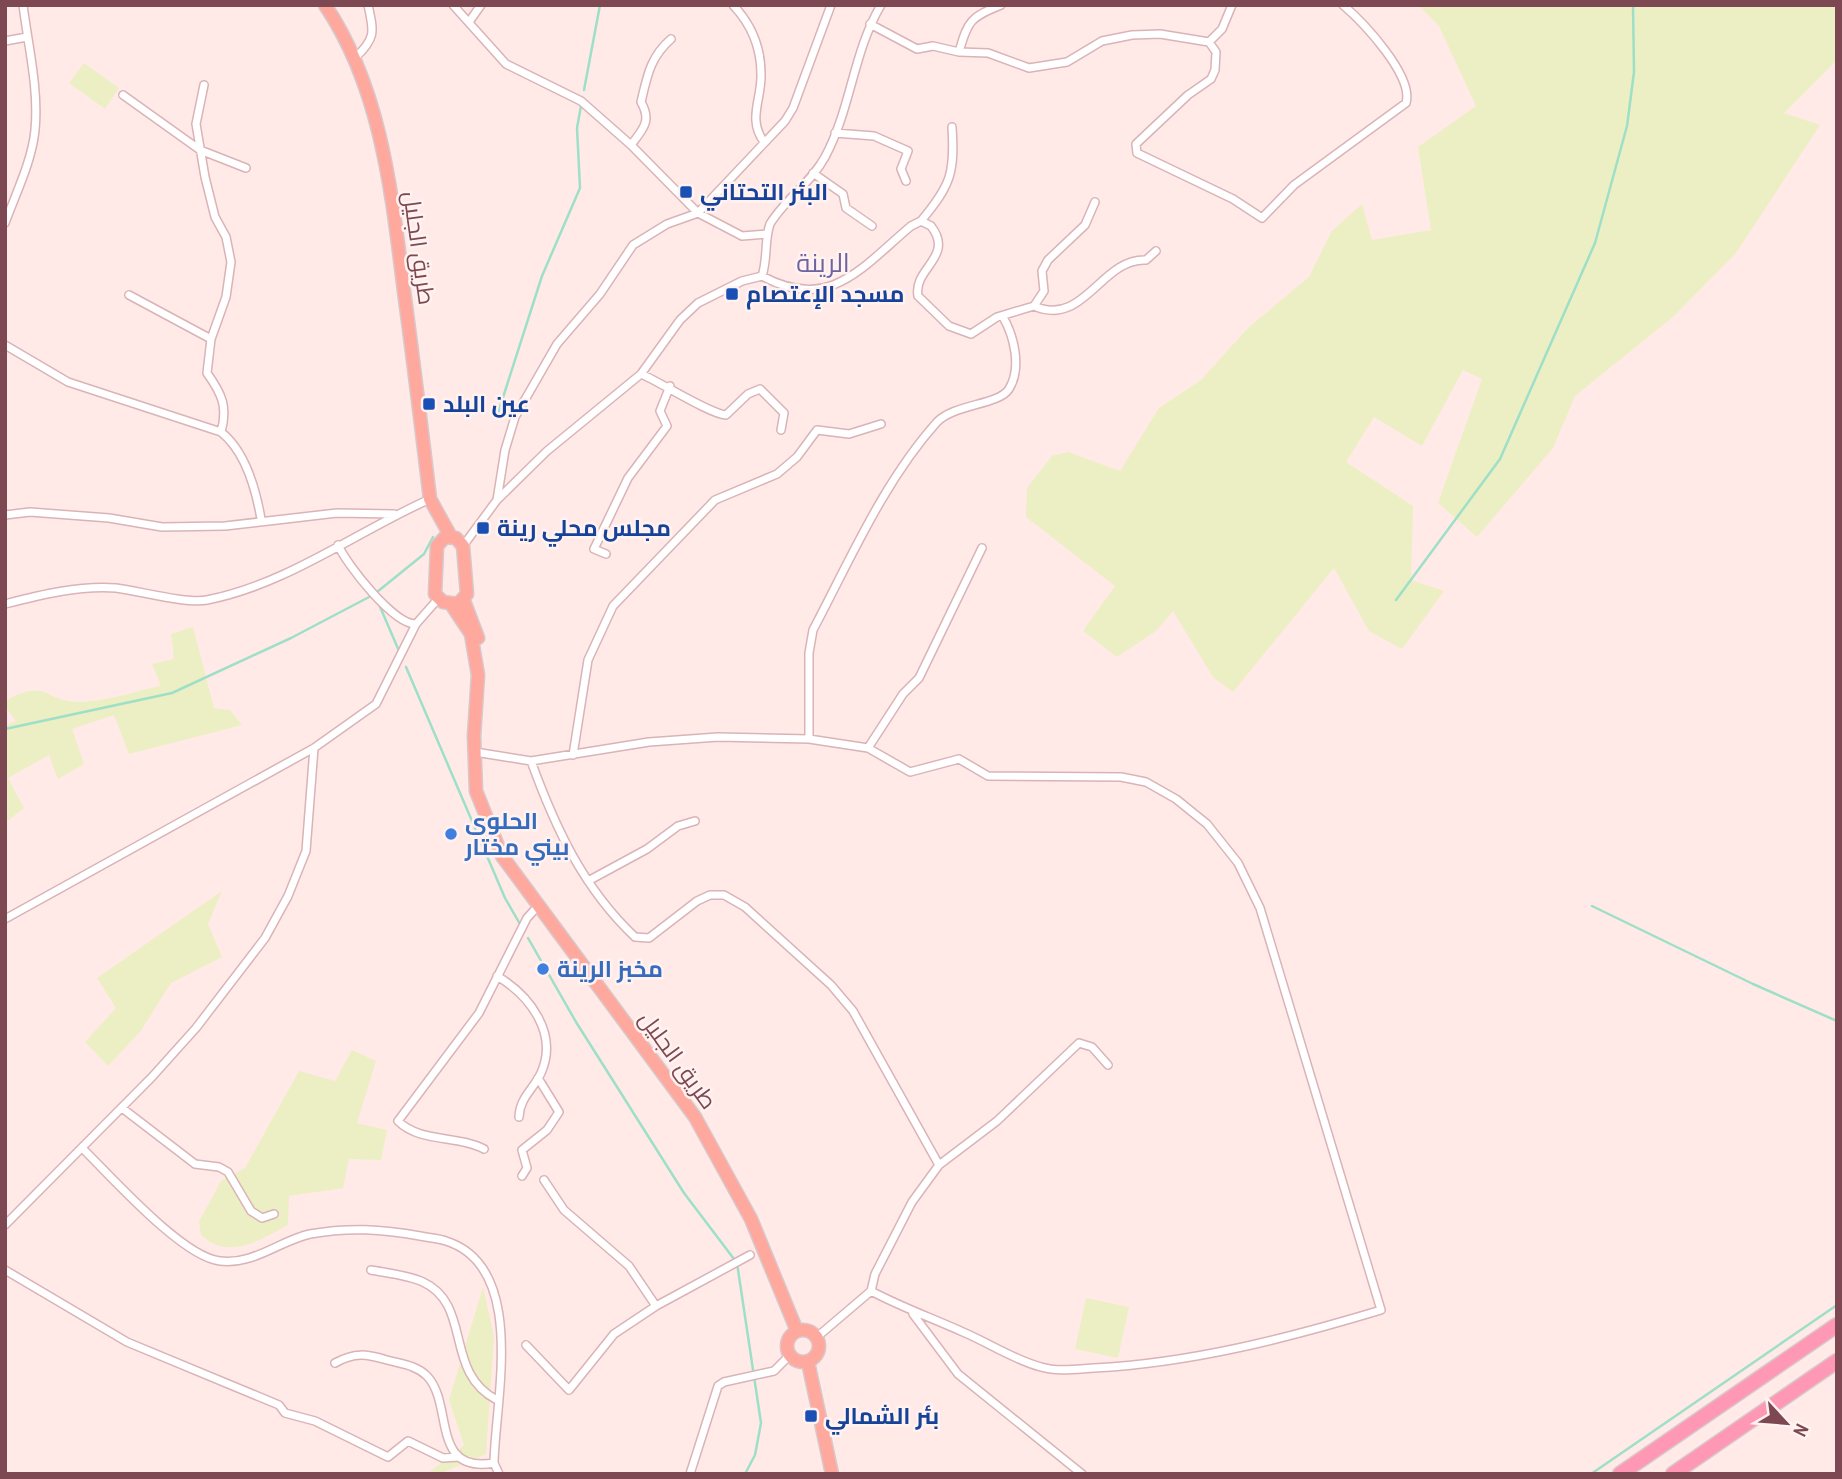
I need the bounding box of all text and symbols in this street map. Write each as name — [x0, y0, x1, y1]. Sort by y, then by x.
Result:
place label: البئر التحتاني — [700, 176, 828, 211]
marker: البئر التحتاني — [678, 184, 694, 200]
street label: طريق الجليل — [396, 189, 443, 307]
district label: الرينة — [796, 245, 850, 280]
place label: مسجد الإعتصام — [746, 278, 905, 310]
marker: مسجد الإعتصام — [724, 286, 740, 302]
place label: عين البلد — [443, 388, 530, 419]
marker: عين البلد — [421, 396, 437, 412]
place label: مجلس محلي رينة — [497, 512, 671, 547]
marker: مجلس محلي رينة — [475, 520, 491, 536]
place label: الحلوى بيني مختار — [464, 805, 569, 866]
marker: الحلوى بيني مختار — [443, 826, 459, 842]
place label: مخبز الرينة — [557, 953, 663, 984]
marker: مخبز الرينة — [535, 961, 551, 977]
street label: طريق الجليل — [632, 1004, 724, 1115]
north arrow — [1751, 1388, 1821, 1458]
place label: بئر الشمالي — [825, 1400, 939, 1435]
marker: بئر الشمالي — [803, 1408, 819, 1424]
text: N — [1787, 1420, 1815, 1441]

